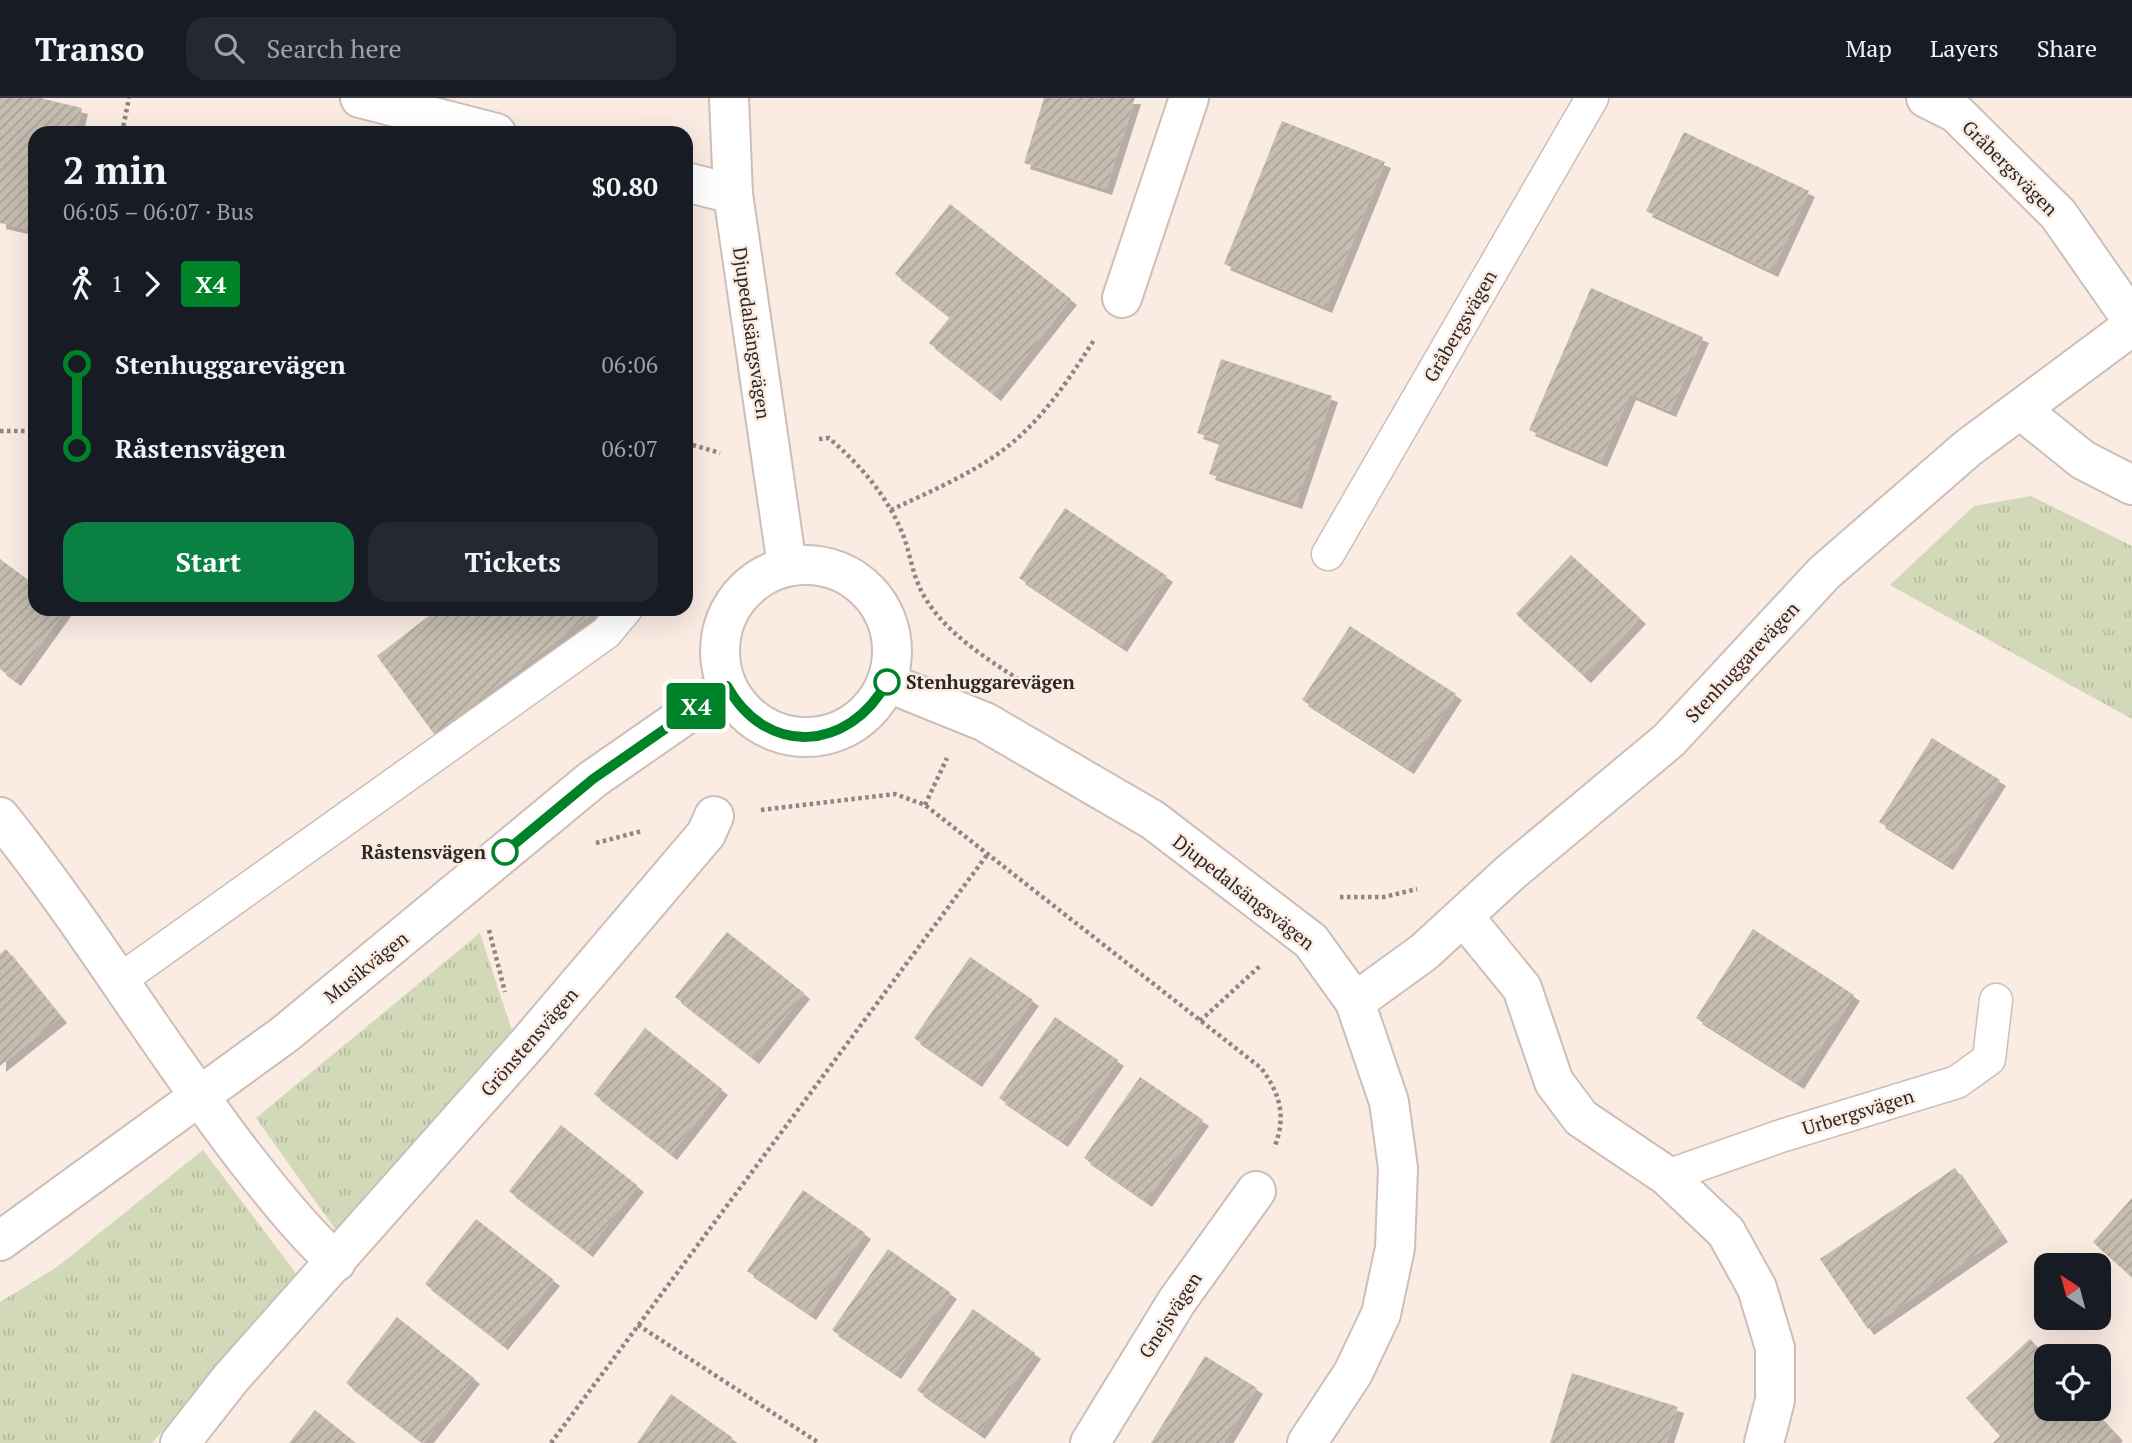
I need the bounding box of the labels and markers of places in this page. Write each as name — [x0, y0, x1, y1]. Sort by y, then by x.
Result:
marker: Stenhuggarevägen — [874, 669, 900, 695]
place label: Stenhuggarevägen — [906, 669, 1075, 694]
place label: Råstensvägen — [361, 839, 487, 864]
marker: Råstensvägen — [492, 839, 518, 865]

